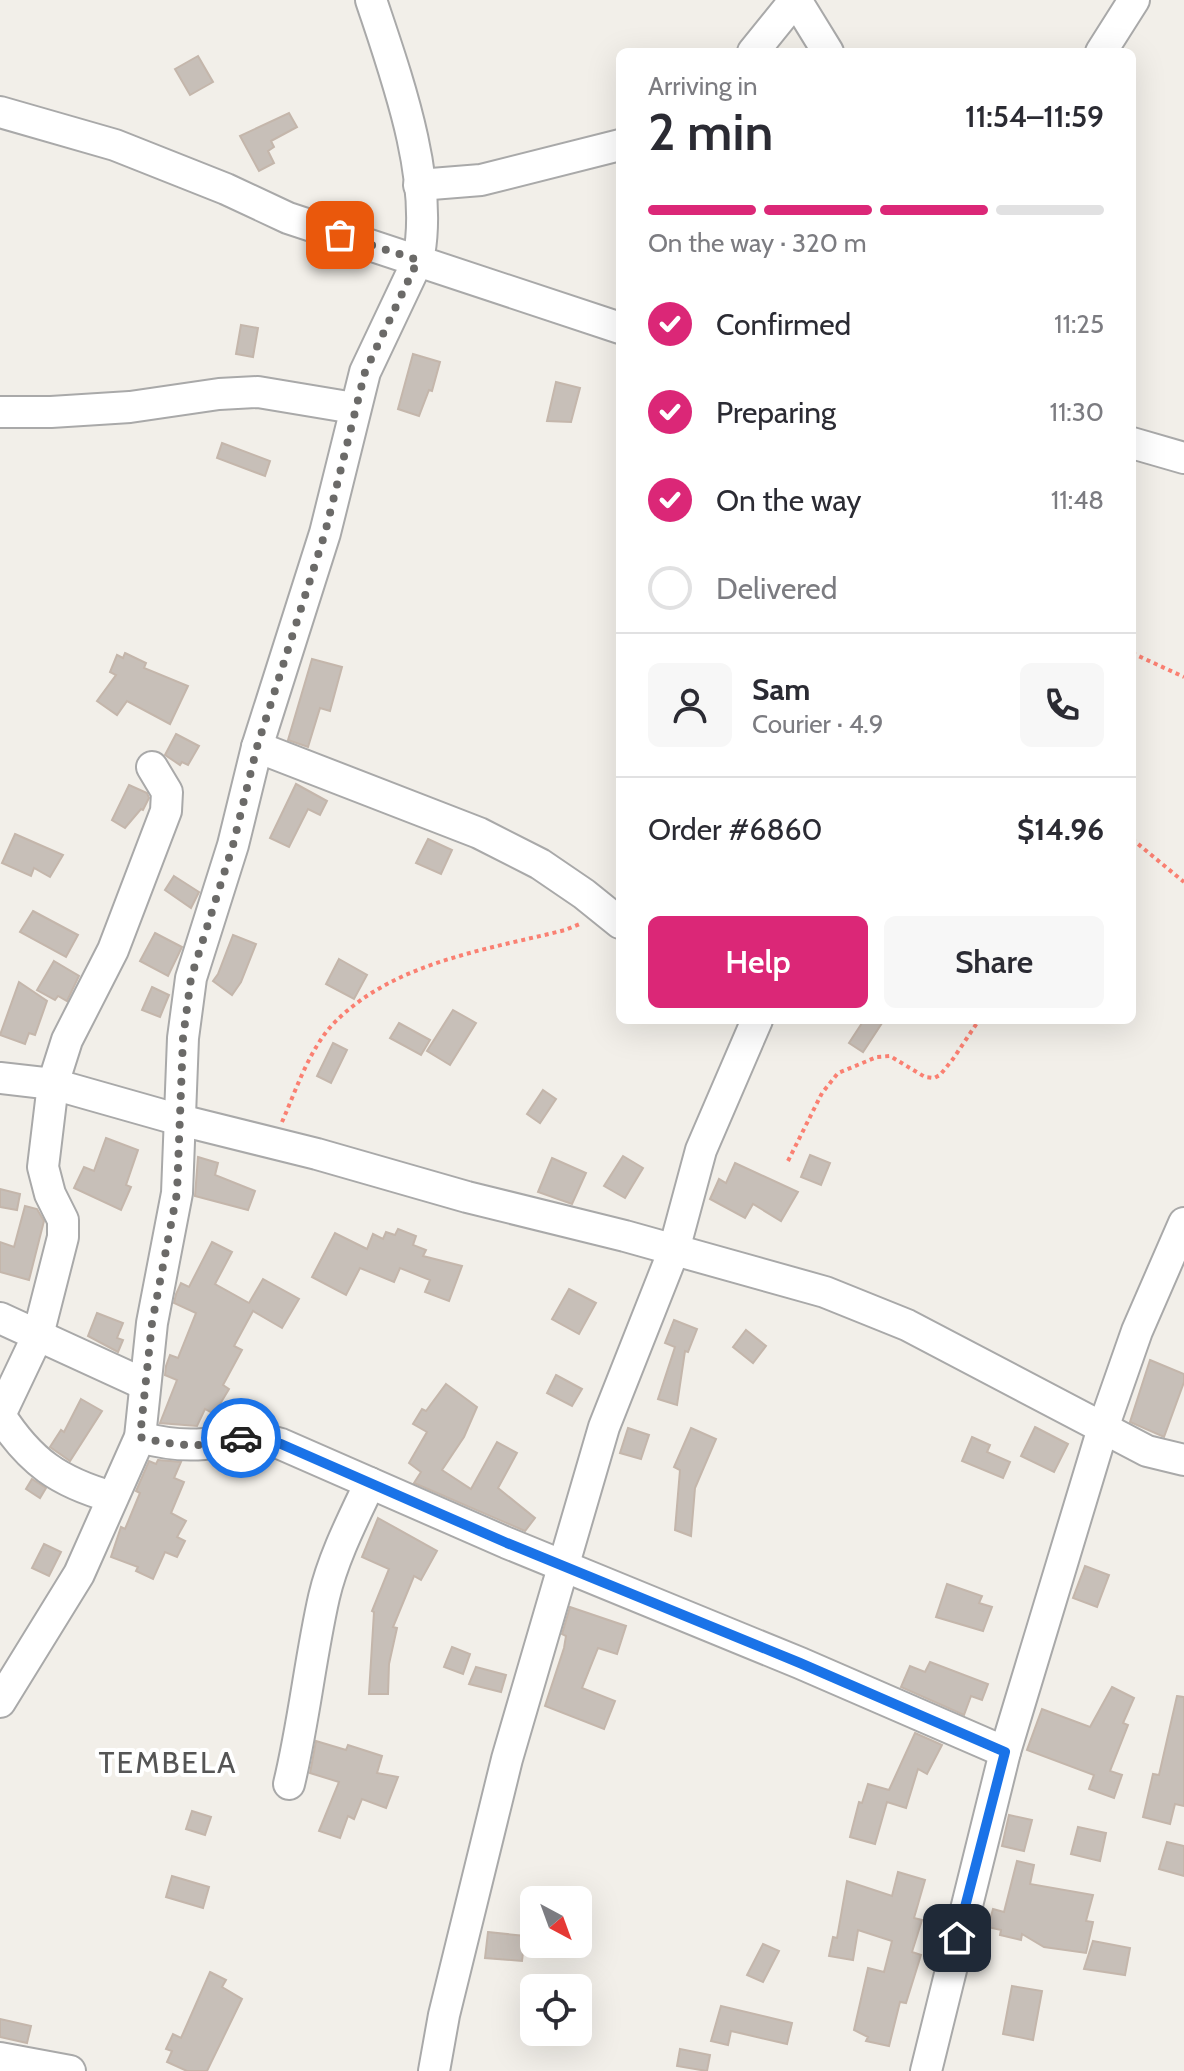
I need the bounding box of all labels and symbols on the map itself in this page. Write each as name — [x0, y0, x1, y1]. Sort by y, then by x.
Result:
pin — [306, 201, 374, 269]
courier — [201, 1398, 281, 1478]
district label: TEMBELA — [99, 1744, 237, 1781]
north arrow — [520, 1886, 592, 1958]
pin — [923, 1904, 991, 1972]

